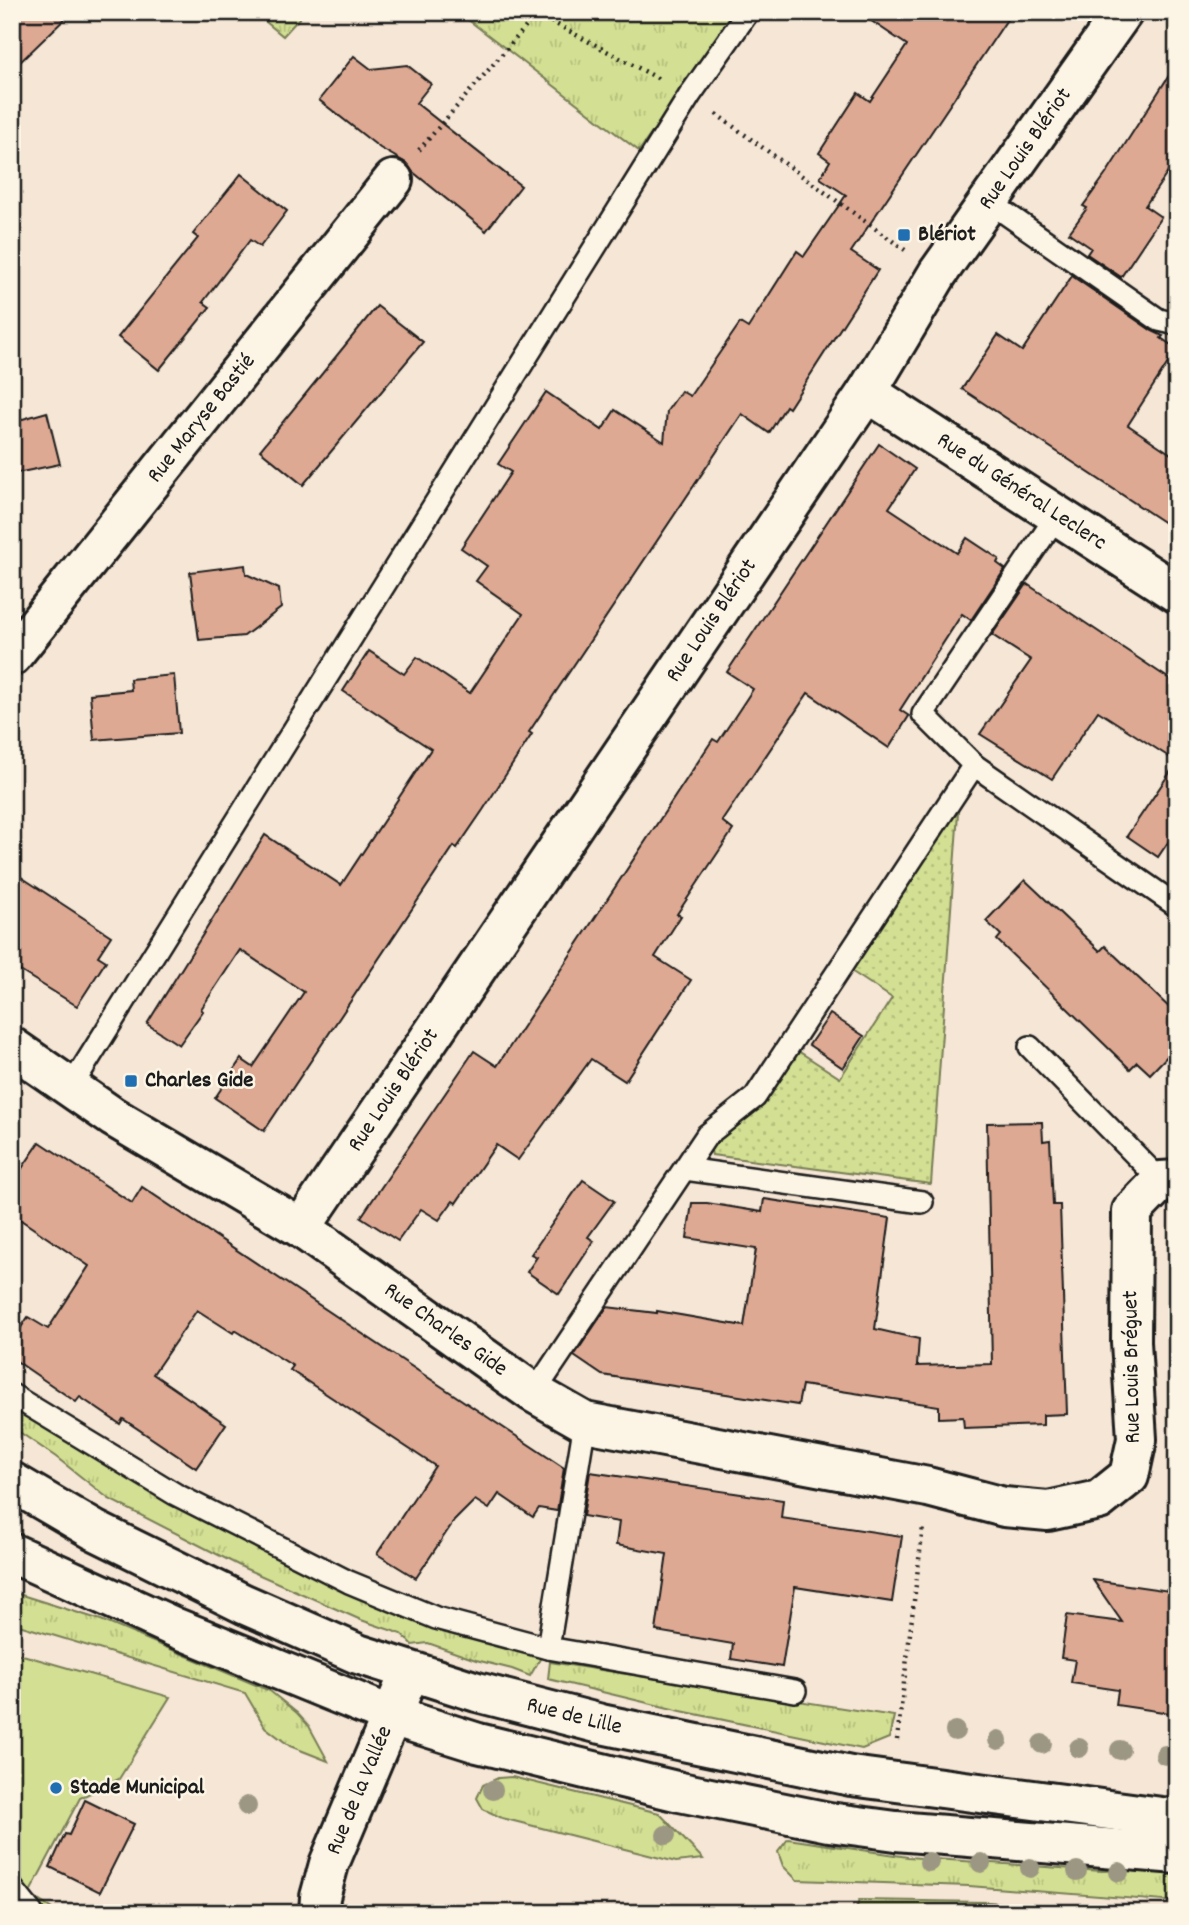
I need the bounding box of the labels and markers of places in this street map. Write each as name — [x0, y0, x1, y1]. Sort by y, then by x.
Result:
place label: Blériot — [918, 219, 976, 252]
marker: Blériot — [896, 227, 912, 243]
place label: Charles Gide — [145, 1065, 254, 1098]
marker: Charles Gide — [123, 1073, 139, 1089]
place label: Stade Municipal — [70, 1772, 205, 1805]
marker: Stade Municipal — [48, 1780, 64, 1796]

